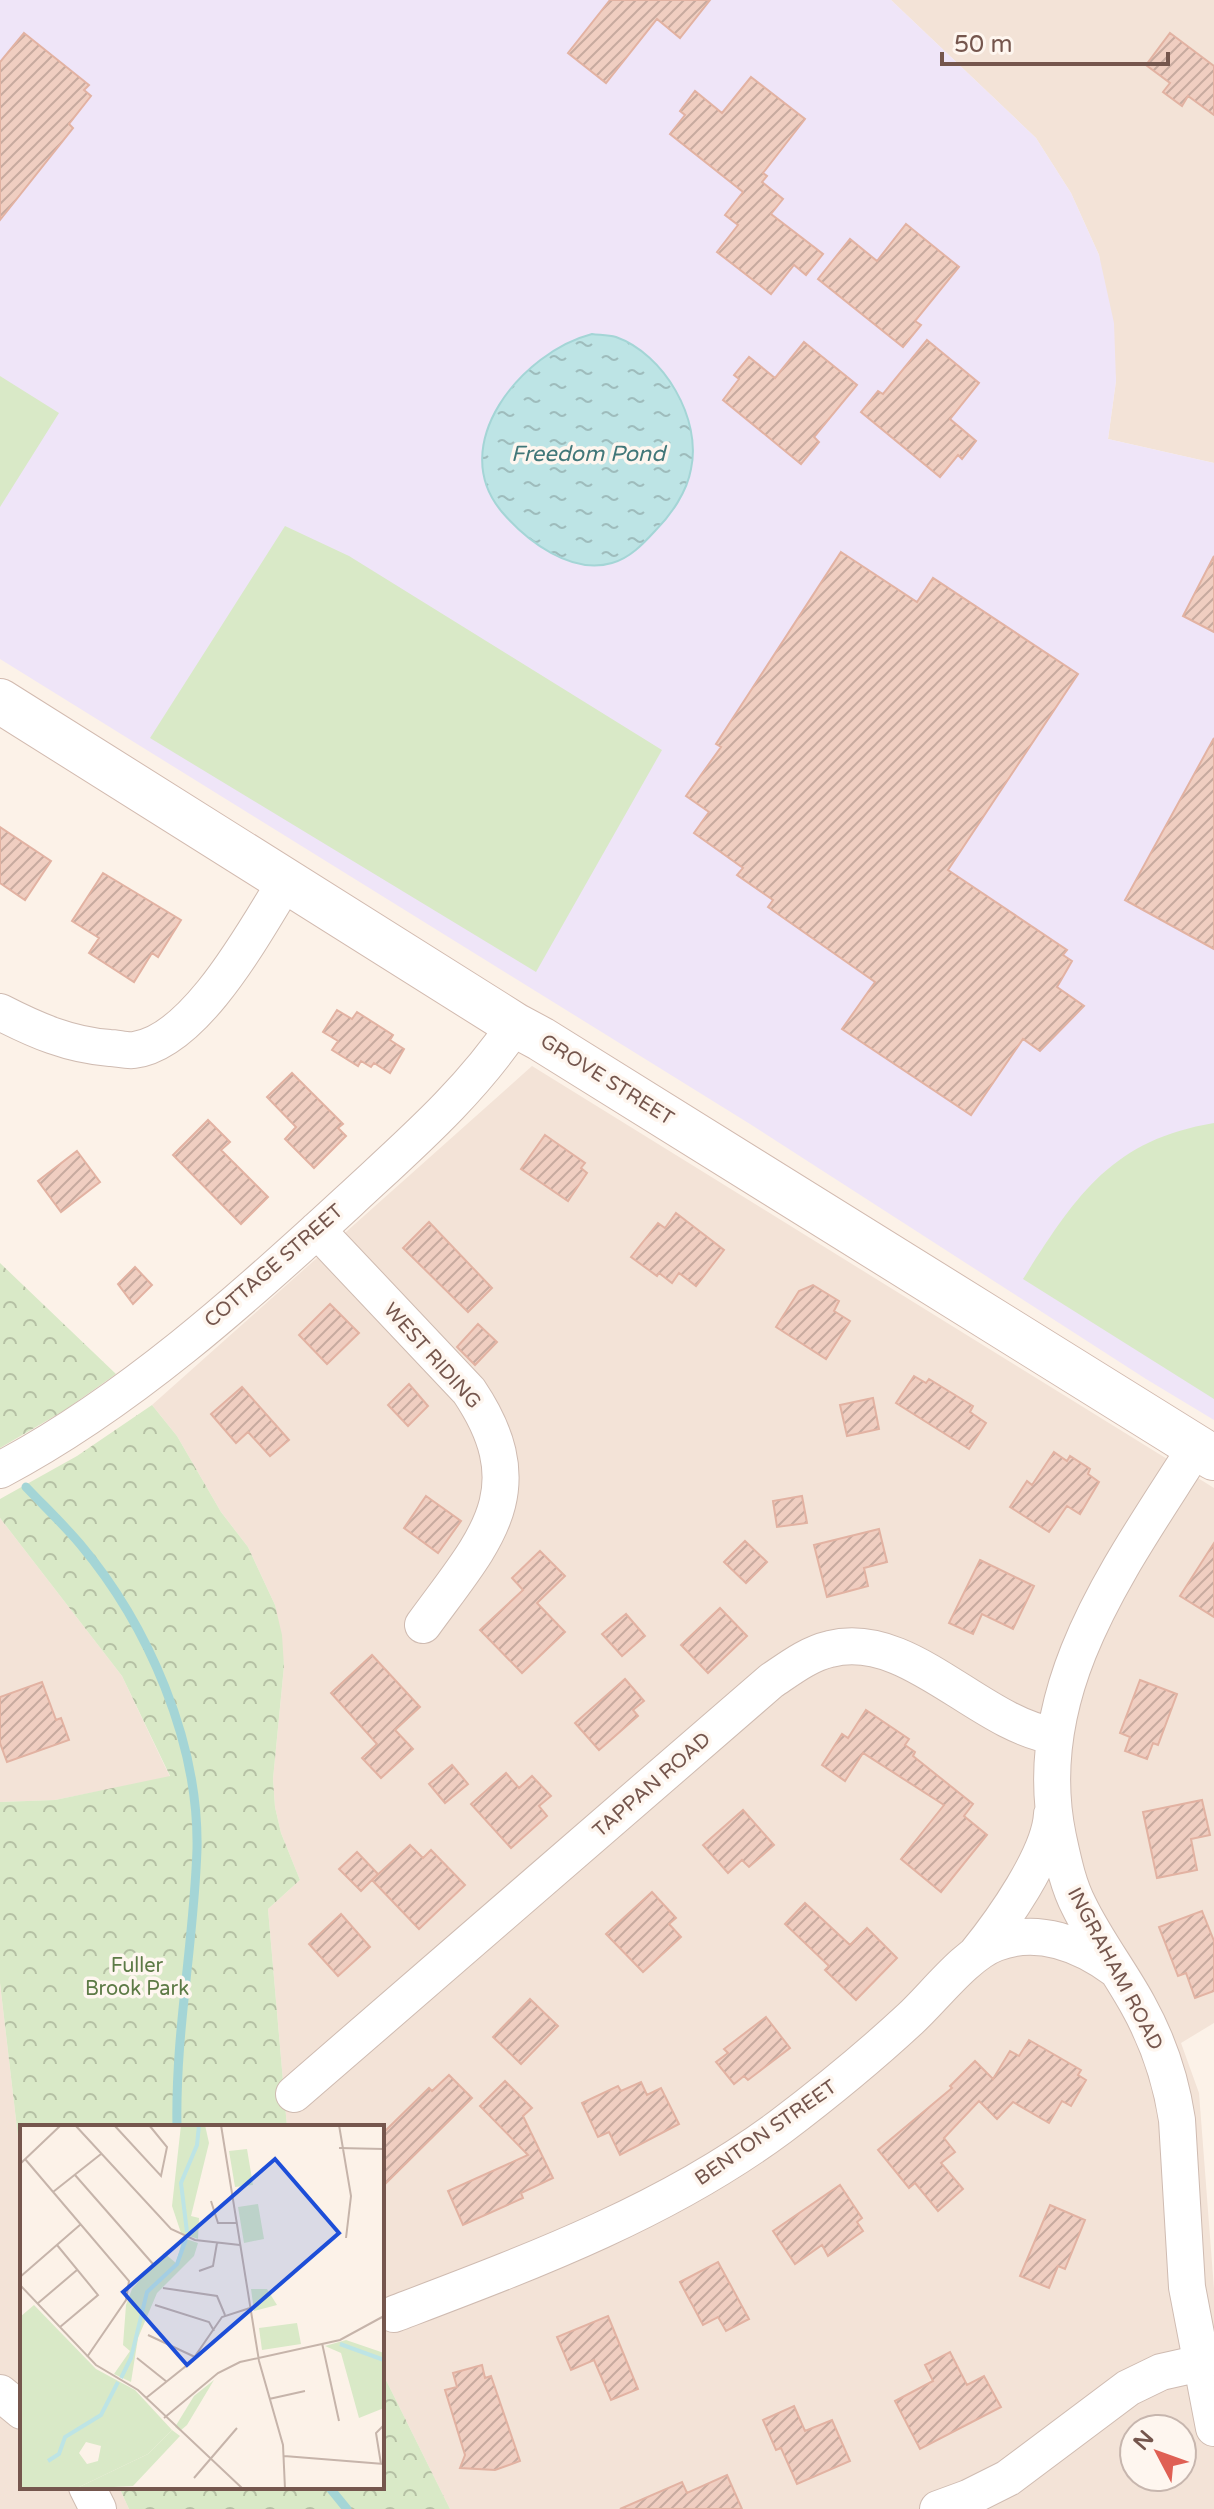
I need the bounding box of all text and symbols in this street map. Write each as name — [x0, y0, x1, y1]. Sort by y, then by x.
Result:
scale bar — [942, 16, 1168, 66]
text: 50 m — [954, 30, 1012, 59]
water label: Freedom Pond — [511, 441, 668, 467]
street label: GROVE STREET — [536, 1029, 678, 1131]
street label: COTTAGE STREET — [200, 1199, 348, 1333]
street label: WEST RIDING — [378, 1298, 486, 1414]
street label: TAPPAN ROAD — [588, 1727, 716, 1843]
street label: INGRAHAM ROAD — [1062, 1884, 1168, 2054]
park label: Fuller Brook Park — [85, 1954, 189, 2001]
street label: BENTON STREET — [690, 2075, 842, 2191]
inset map — [20, 2125, 384, 2489]
north arrow — [1118, 2413, 1198, 2493]
text: N — [1128, 2425, 1159, 2456]

